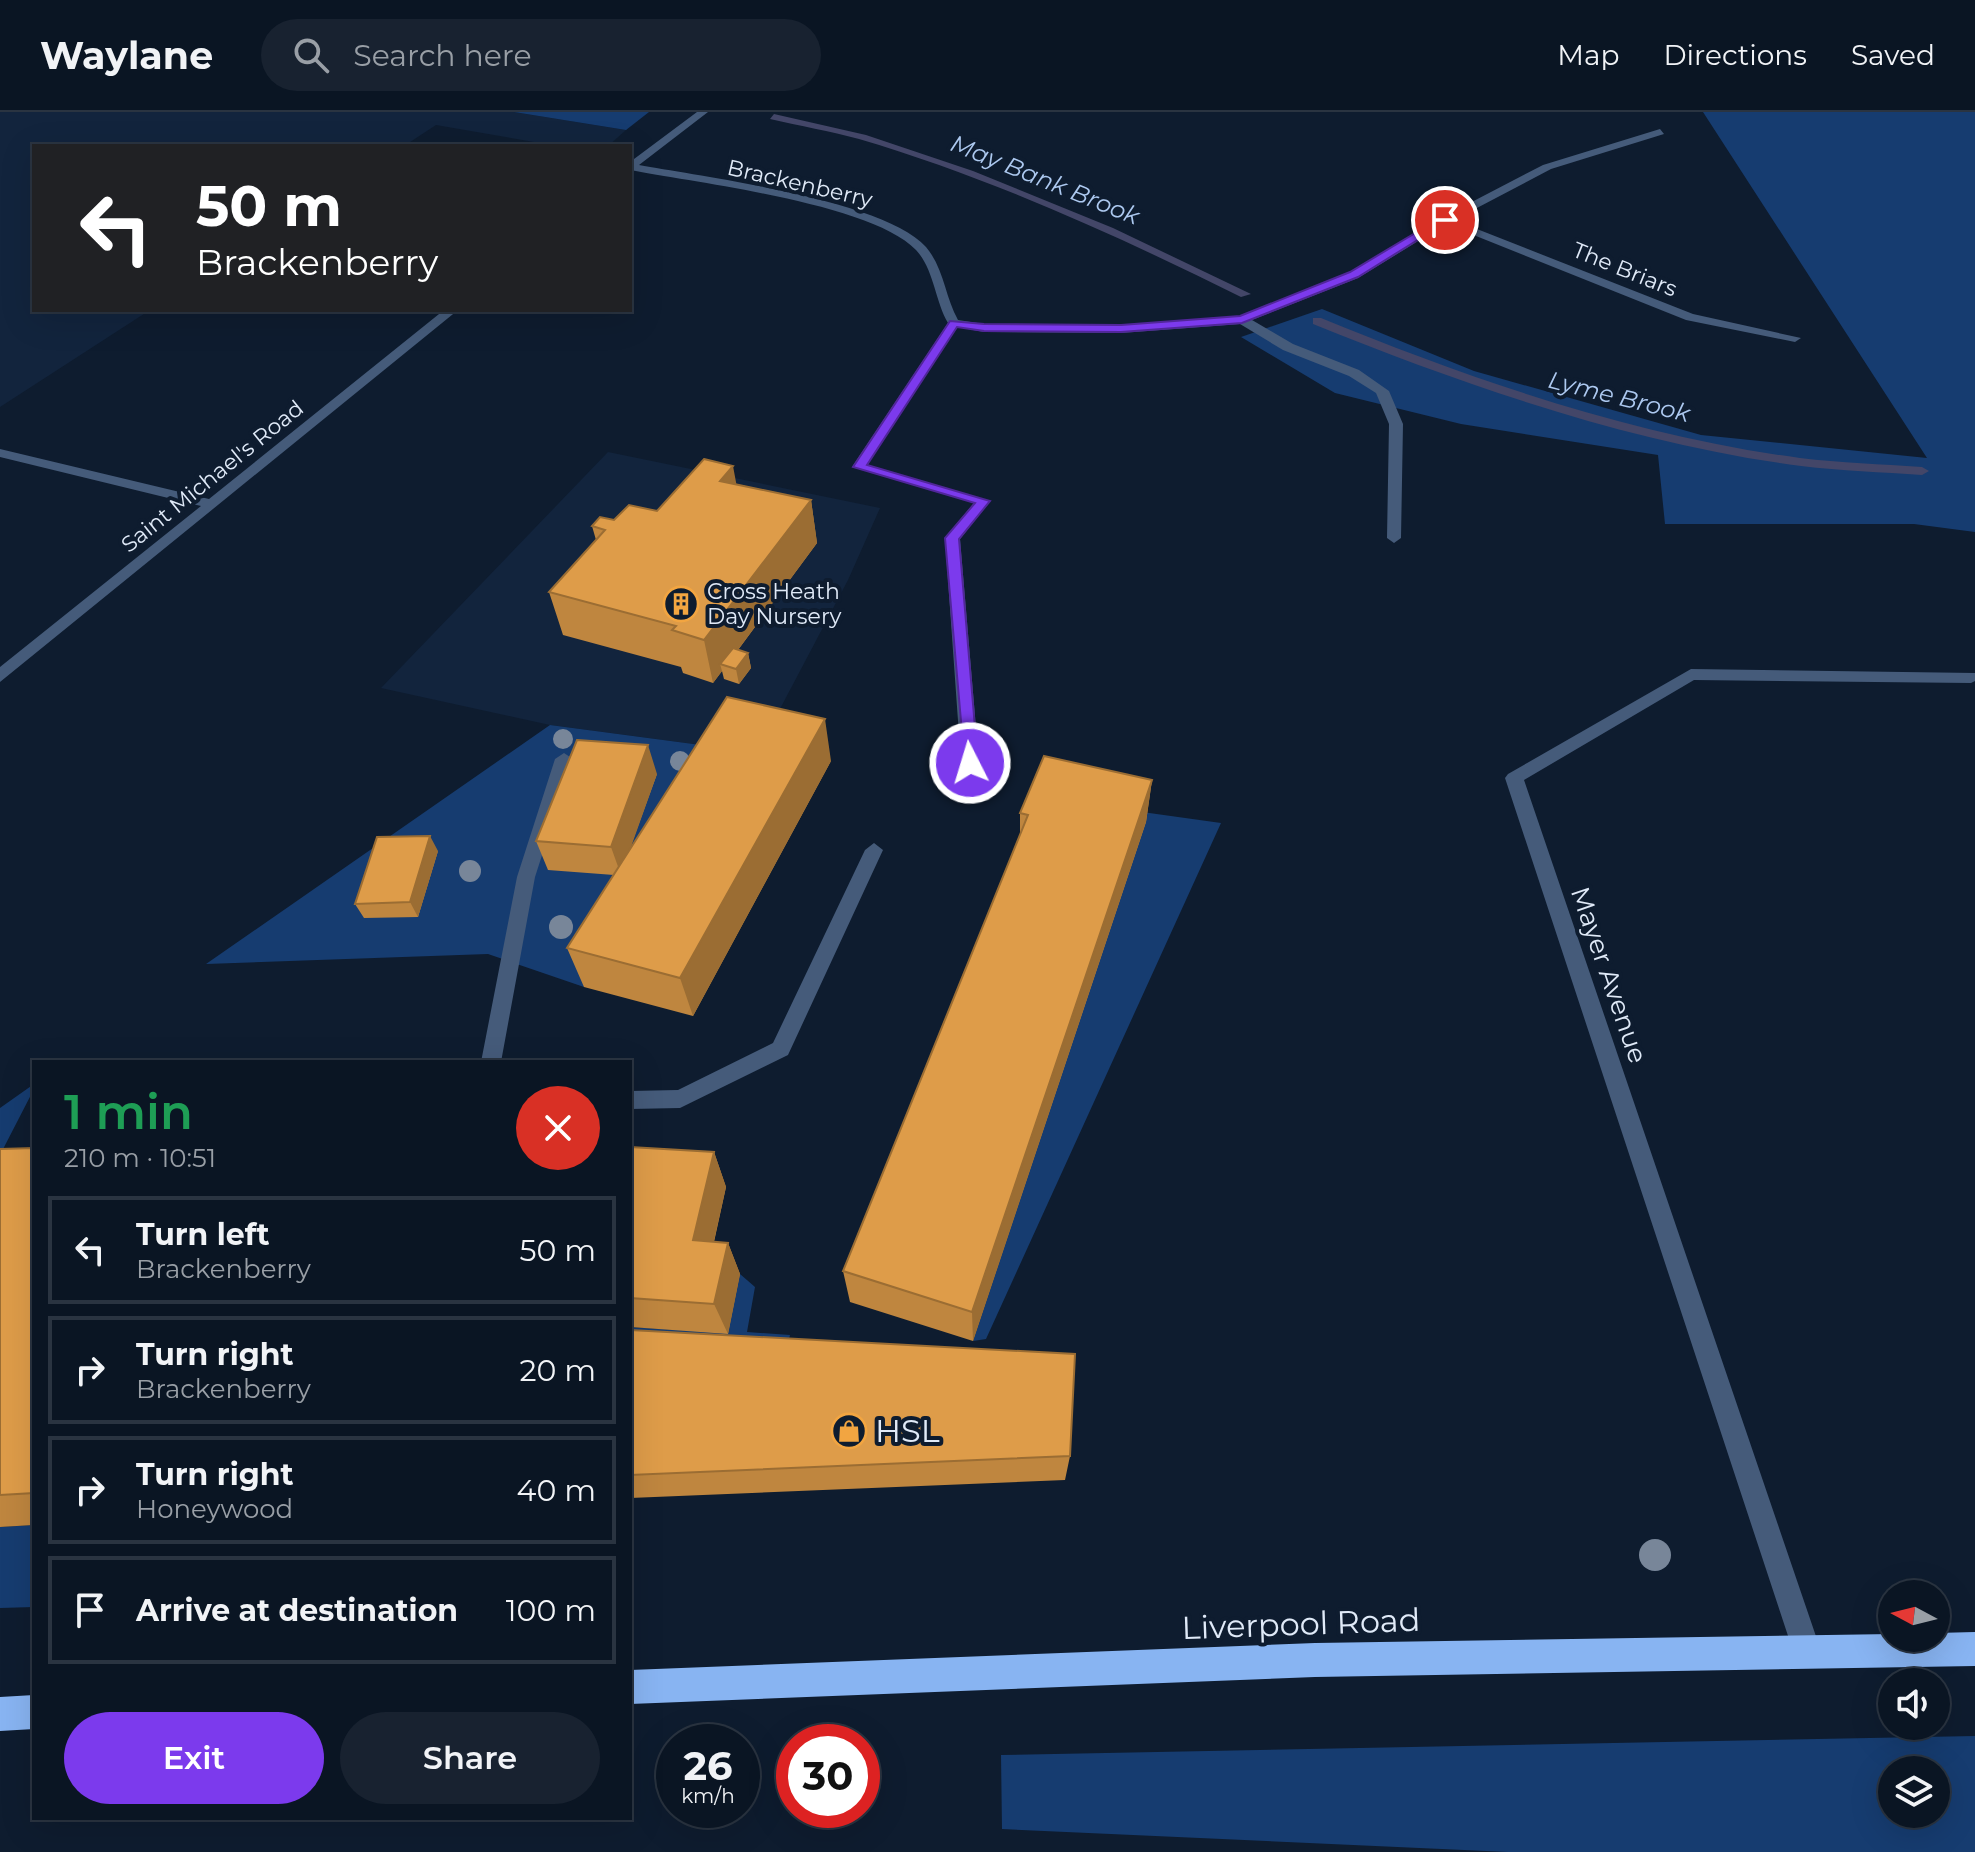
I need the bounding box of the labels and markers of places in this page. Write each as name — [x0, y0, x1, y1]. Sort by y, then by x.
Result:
pin — [1411, 186, 1479, 254]
place label: Cross Heath Day Nursery — [707, 578, 842, 630]
building icon: Cross Heath Day Nursery — [662, 585, 700, 623]
place label: HSL — [875, 1411, 940, 1450]
shop icon: HSL — [830, 1412, 868, 1450]

